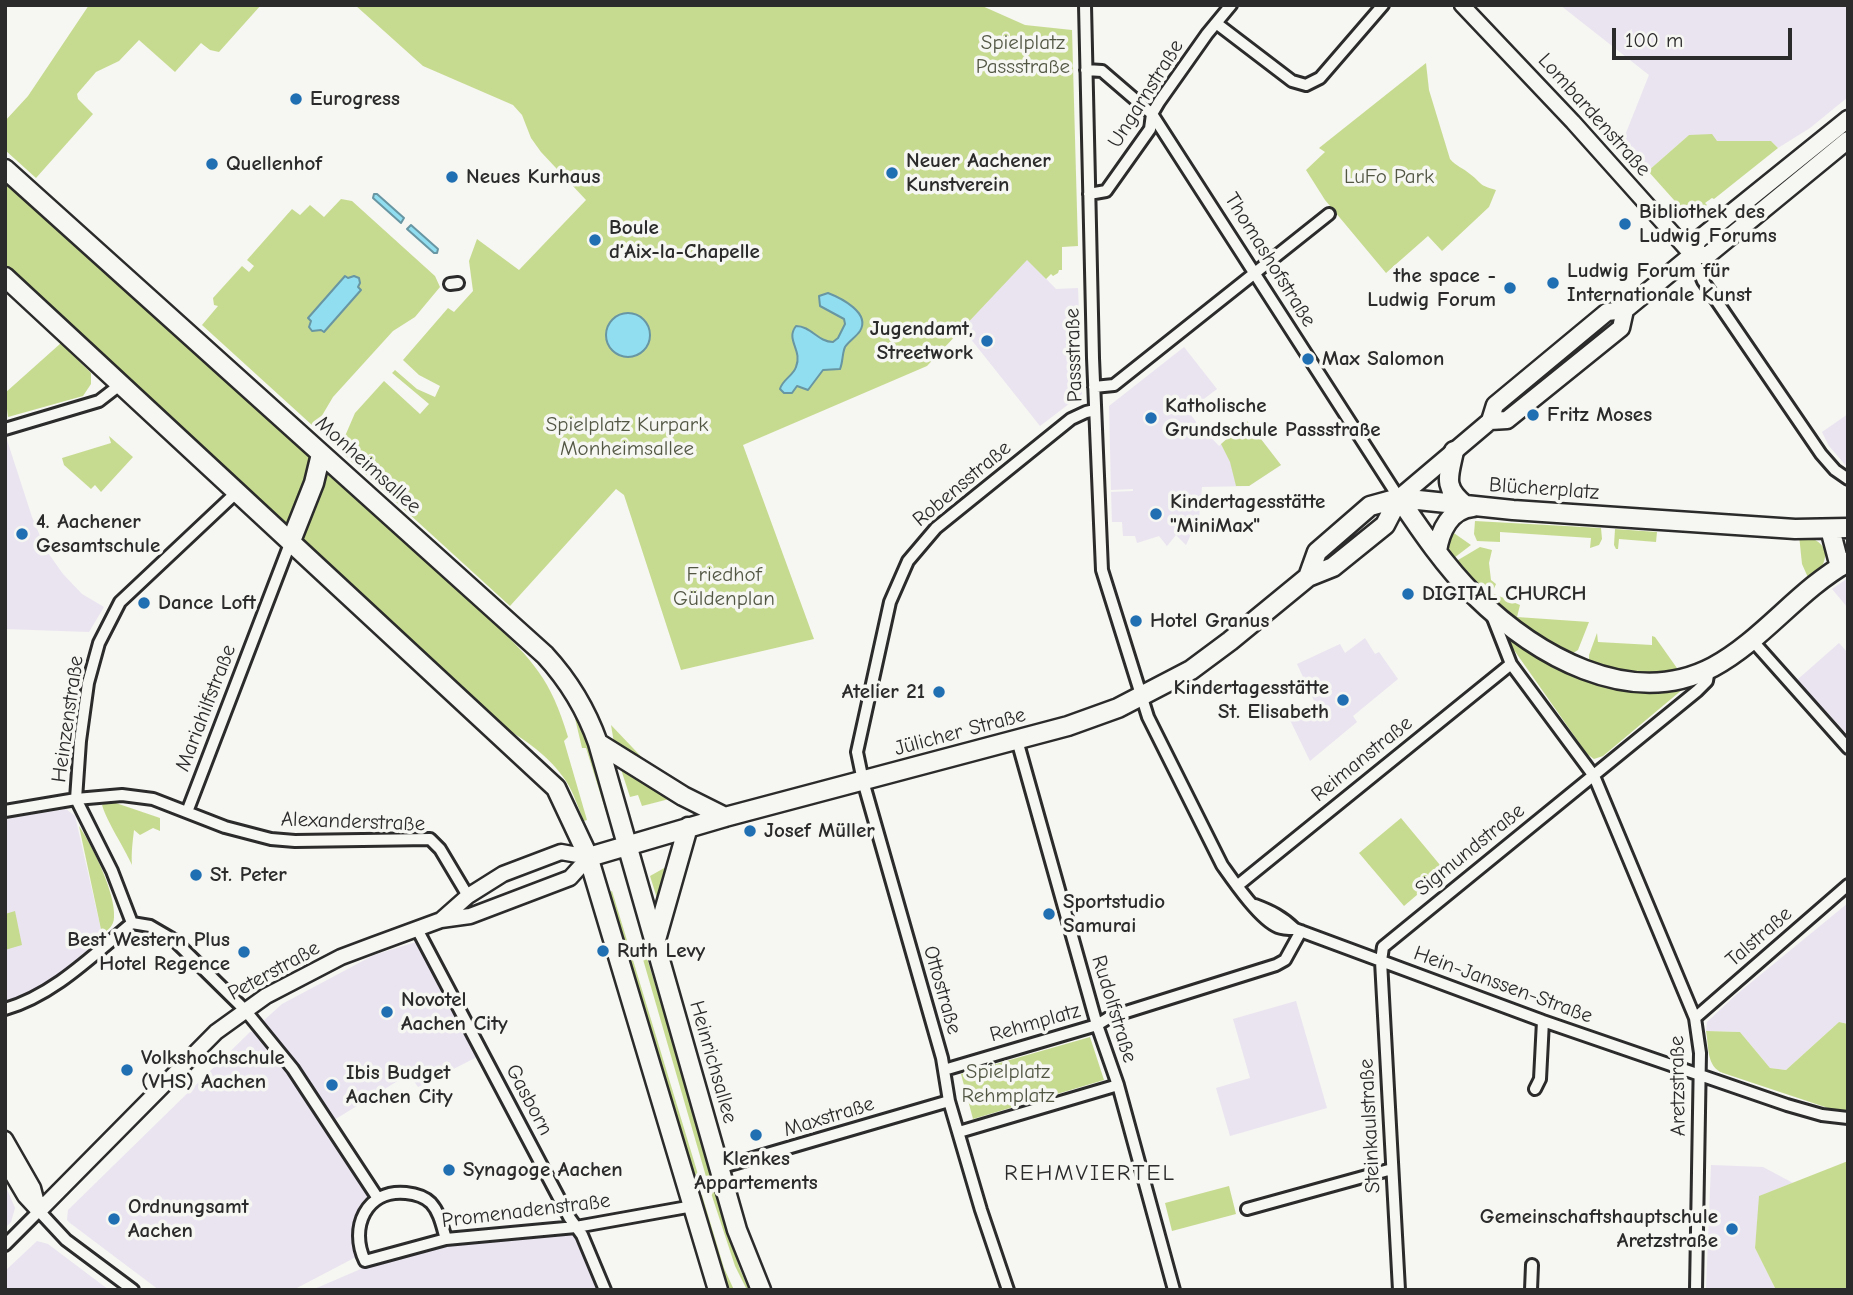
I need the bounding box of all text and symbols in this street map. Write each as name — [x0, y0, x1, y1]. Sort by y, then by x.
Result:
scale bar — [1615, 14, 1795, 58]
text: 100 m — [1625, 28, 1683, 52]
park label: Spielplatz Passstraße — [976, 30, 1070, 80]
street label: Ungarnstraße — [1103, 35, 1189, 153]
street label: Lombardenstraße — [1532, 48, 1656, 182]
place label: Eurogress — [310, 86, 400, 112]
marker: Eurogress — [288, 91, 304, 107]
place label: Neuer Aachener Kunstverein — [906, 148, 1051, 198]
place label: Quellenhof — [226, 151, 322, 177]
marker: Quellenhof — [204, 156, 220, 172]
place label: Neues Kurhaus — [466, 164, 600, 190]
park label: LuFo Park — [1344, 164, 1434, 190]
marker: Neuer Aachener Kunstverein — [884, 165, 900, 181]
marker: Neues Kurhaus — [444, 169, 460, 185]
street label: Thomashofstraße — [1219, 188, 1321, 332]
place label: Bibliothek des Ludwig Forums — [1639, 199, 1777, 249]
place label: Boule d’Aix-la-Chapelle — [609, 215, 760, 265]
marker: Bibliothek des Ludwig Forums — [1617, 216, 1633, 232]
marker: Boule d’Aix-la-Chapelle — [587, 232, 603, 248]
place label: Ludwig Forum für Internationale Kunst — [1567, 258, 1752, 308]
place label: the space - Ludwig Forum — [1367, 263, 1496, 313]
marker: Ludwig Forum für Internationale Kunst — [1545, 275, 1561, 291]
marker: the space - Ludwig Forum — [1502, 280, 1518, 296]
street label: Passstraße — [1060, 307, 1088, 403]
place label: Jugendamt, Streetwork — [870, 316, 973, 366]
marker: Jugendamt, Streetwork — [979, 333, 995, 349]
place label: Max Salomon — [1322, 346, 1444, 372]
marker: Max Salomon — [1300, 351, 1316, 367]
place label: Katholische Grundschule Passstraße — [1165, 393, 1381, 443]
place label: Fritz Moses — [1547, 402, 1652, 428]
marker: Fritz Moses — [1525, 407, 1541, 423]
marker: Katholische Grundschule Passstraße — [1143, 410, 1159, 426]
street label: Monheimsallee — [310, 411, 426, 519]
park label: Spielplatz Kurpark Monheimsallee — [546, 412, 708, 462]
street label: Robensstraße — [908, 436, 1016, 532]
street label: Blücherplatz — [1488, 473, 1600, 505]
place label: Kindertagesstätte "MiniMax" — [1170, 489, 1325, 539]
marker: Kindertagesstätte "MiniMax" — [1148, 506, 1164, 522]
place label: 4. Aachener Gesamtschule — [36, 509, 160, 559]
marker: 4. Aachener Gesamtschule — [14, 526, 30, 542]
park label: Friedhof Güldenplan — [673, 562, 775, 612]
place label: DIGITAL CHURCH — [1422, 581, 1586, 607]
marker: DIGITAL CHURCH — [1400, 586, 1416, 602]
place label: Dance Loft — [158, 590, 256, 616]
marker: Dance Loft — [136, 595, 152, 611]
place label: Hotel Granus — [1150, 608, 1269, 634]
marker: Hotel Granus — [1128, 613, 1144, 629]
street label: Mariahilfstraße — [170, 641, 242, 775]
street label: Heinzenstraße — [47, 654, 89, 784]
place label: Kindertagesstätte St. Elisabeth — [1174, 675, 1329, 725]
place label: Atelier 21 — [842, 679, 925, 705]
marker: Atelier 21 — [931, 684, 947, 700]
marker: Kindertagesstätte St. Elisabeth — [1335, 692, 1351, 708]
street label: Jülicher Straße — [892, 702, 1028, 762]
street label: Reimanstraße — [1306, 711, 1418, 807]
street label: Sigmundstraße — [1410, 798, 1530, 902]
street label: Alexanderstraße — [280, 807, 426, 837]
place label: Josef Müller — [764, 818, 875, 844]
marker: Josef Müller — [742, 823, 758, 839]
place label: St. Peter — [210, 862, 287, 888]
marker: St. Peter — [188, 867, 204, 883]
place label: Sportstudio Samurai — [1063, 889, 1165, 939]
street label: Talstraße — [1721, 901, 1797, 973]
marker: Sportstudio Samurai — [1041, 906, 1057, 922]
place label: Best Western Plus Hotel Regence — [67, 927, 230, 977]
street label: Peterstraße — [224, 936, 324, 1006]
place label: Ruth Levy — [617, 938, 705, 964]
street label: Hein-Janssen-Straße — [1410, 941, 1596, 1029]
marker: Ruth Levy — [595, 943, 611, 959]
street label: Ottostraße — [917, 943, 967, 1037]
marker: Best Western Plus Hotel Regence — [236, 944, 252, 960]
street label: Rudolfstraße — [1086, 952, 1142, 1066]
place label: Novotel Aachen City — [401, 987, 508, 1037]
street label: Heinrichsallee — [683, 998, 743, 1126]
street label: Rehmplatz — [987, 998, 1083, 1048]
marker: Novotel Aachen City — [379, 1004, 395, 1020]
street label: Aretzstraße — [1665, 1035, 1691, 1137]
place label: Volkshochschule (VHS) Aachen — [141, 1045, 285, 1095]
street label: Steinkaulstraße — [1354, 1058, 1386, 1194]
park label: Spielplatz Rehmplatz — [961, 1059, 1055, 1109]
place label: Ibis Budget Aachen City — [346, 1060, 453, 1110]
street label: Gasborn — [500, 1060, 558, 1140]
marker: Volkshochschule (VHS) Aachen — [119, 1062, 135, 1078]
marker: Ibis Budget Aachen City — [324, 1077, 340, 1093]
street label: Maxstraße — [781, 1091, 877, 1143]
marker: Klenkes Appartements — [748, 1127, 764, 1143]
place label: Klenkes Appartements — [694, 1146, 818, 1196]
place label: Synagoge Aachen — [463, 1157, 623, 1183]
district label: REHMVIERTEL — [1005, 1159, 1175, 1187]
marker: Synagoge Aachen — [441, 1162, 457, 1178]
street label: Promenadenstraße — [440, 1188, 612, 1234]
place label: Ordnungsamt Aachen — [128, 1194, 249, 1244]
place label: Gemeinschaftshauptschule Aretzstraße — [1480, 1204, 1718, 1254]
marker: Ordnungsamt Aachen — [106, 1211, 122, 1227]
marker: Gemeinschaftshauptschule Aretzstraße — [1724, 1221, 1740, 1237]

